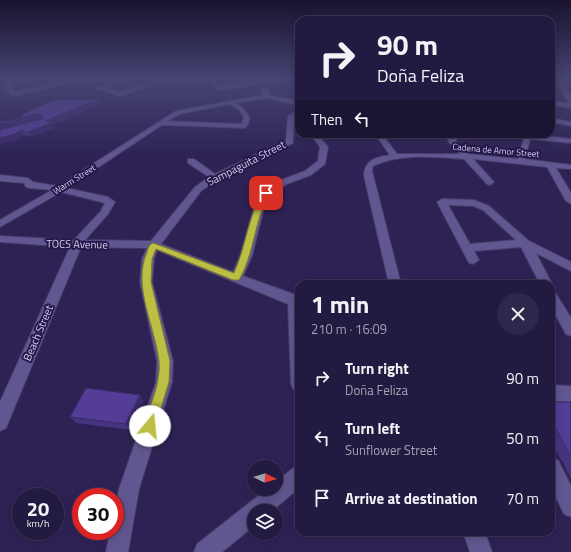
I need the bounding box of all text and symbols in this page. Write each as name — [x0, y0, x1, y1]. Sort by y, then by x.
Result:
text: 90 m — [377, 23, 438, 66]
icon: right — [311, 32, 363, 84]
text: Doña Feliza — [377, 62, 464, 89]
text: Then — [311, 108, 343, 131]
icon: left — [351, 108, 373, 130]
street label: Sampaguita Street — [204, 136, 288, 190]
street label: Cadena de Amor Street — [452, 140, 541, 160]
street label: Warm Street — [50, 160, 99, 197]
pin — [249, 176, 283, 210]
icon: arrive — [255, 182, 277, 204]
street label: TOCS Avenue — [46, 235, 108, 253]
text: 1 min — [311, 286, 369, 322]
button: close — [497, 293, 539, 335]
street label: Beach Street — [19, 302, 57, 363]
text: 210 m · 16:09 — [311, 319, 387, 339]
text: Turn right — [345, 357, 409, 380]
icon: right — [311, 367, 333, 389]
text: 90 m — [506, 367, 539, 390]
text: Doña Feliza — [345, 380, 408, 400]
position arrow — [129, 405, 171, 447]
text: Turn left — [345, 417, 400, 440]
icon: left — [311, 427, 333, 449]
text: 50 m — [506, 427, 539, 450]
text: Sunflower Street — [345, 440, 437, 460]
north arrow — [247, 460, 283, 496]
map controls — [247, 460, 283, 540]
icon: arrive — [311, 487, 333, 509]
text: Arrive at destination — [345, 487, 478, 510]
text: 70 m — [506, 487, 539, 510]
speed limit sign: 30 — [72, 488, 124, 540]
text: 20 — [27, 493, 49, 524]
button: layers — [247, 504, 283, 540]
text: km/h — [27, 516, 49, 531]

